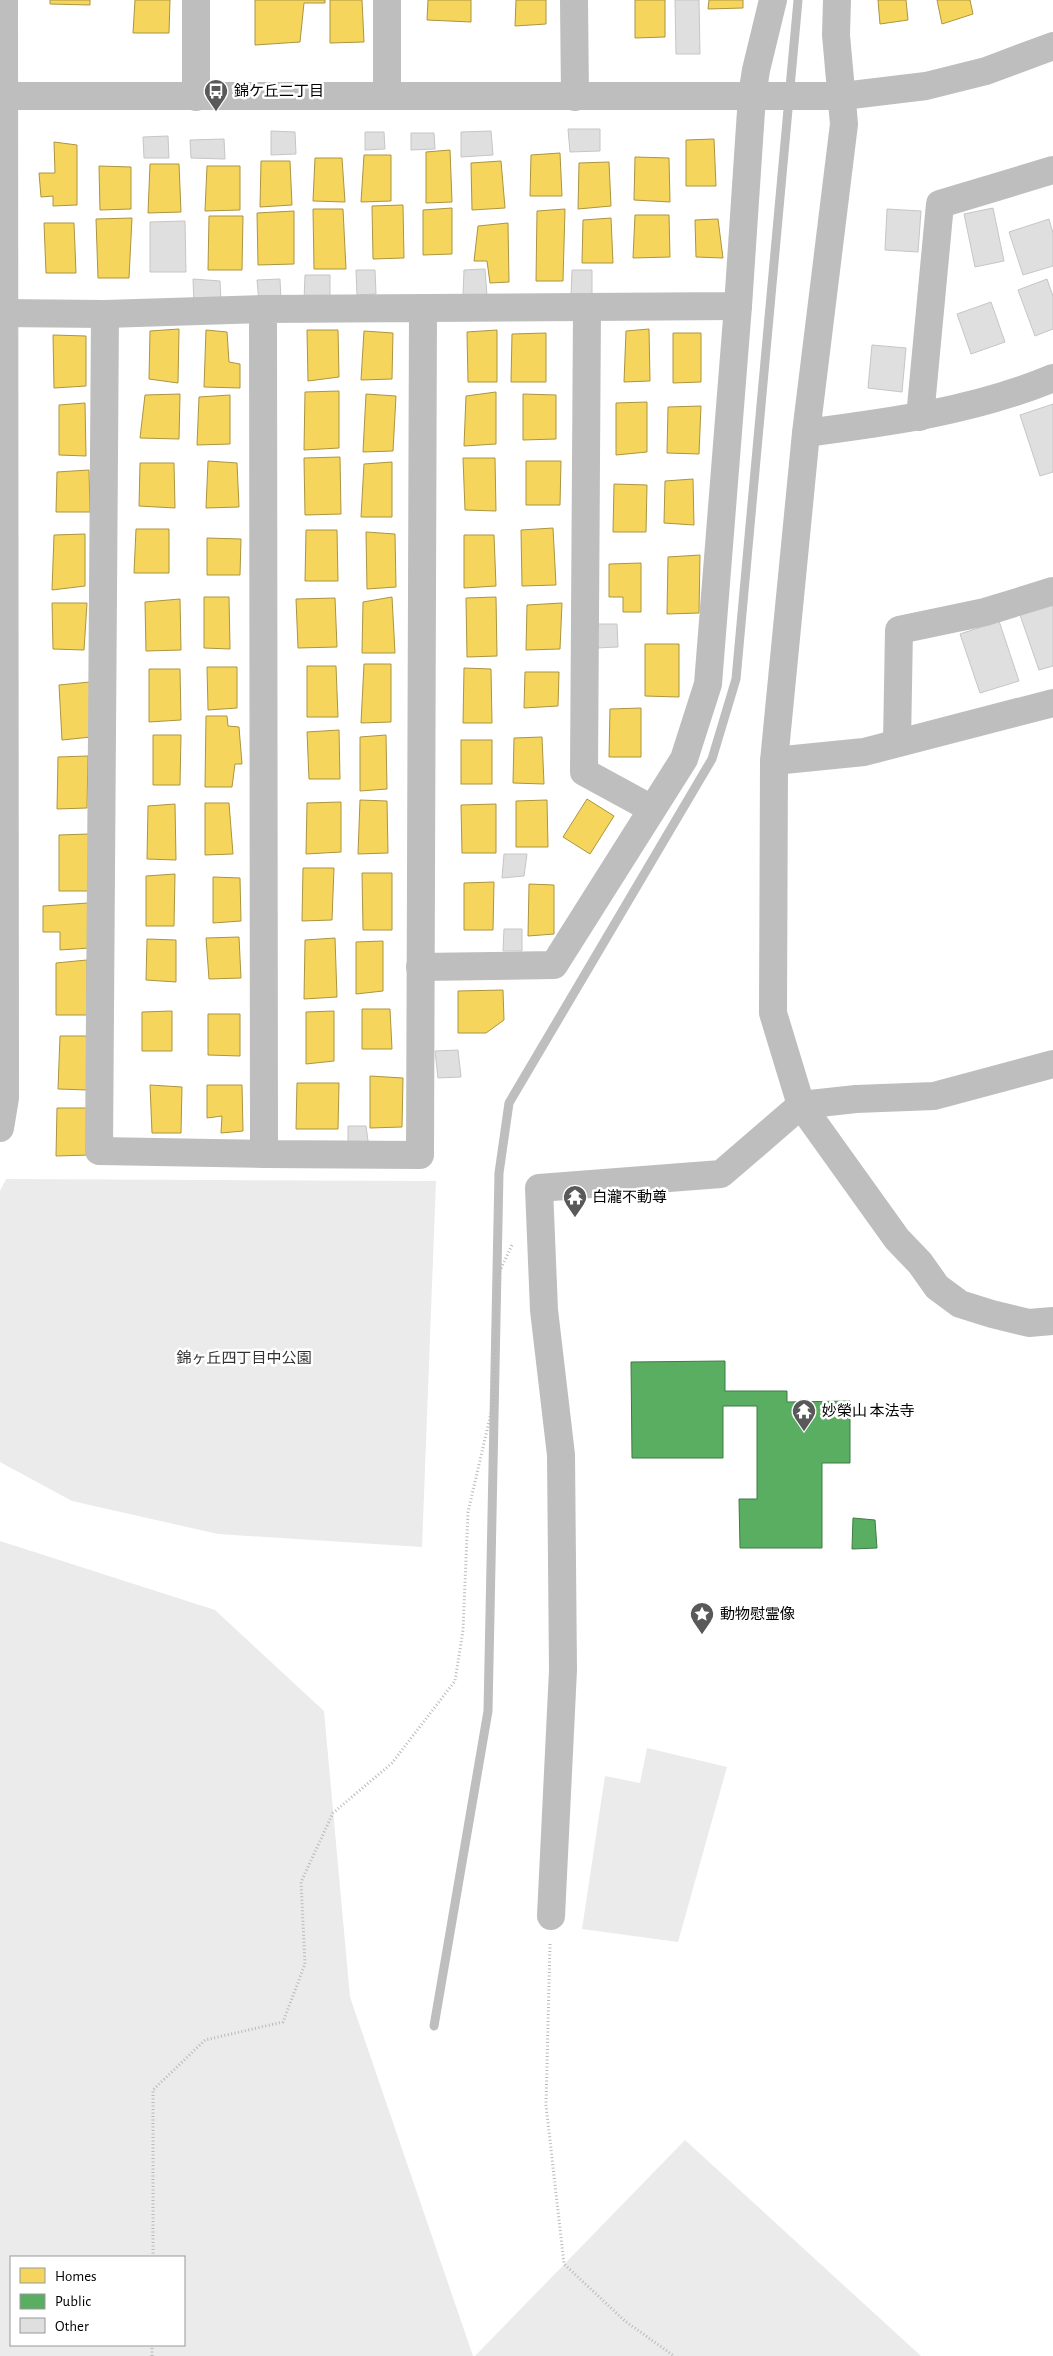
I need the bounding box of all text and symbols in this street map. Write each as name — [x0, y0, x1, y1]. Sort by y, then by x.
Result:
bus stop icon: 錦ケ丘二丁目 — [203, 78, 229, 112]
place label: 錦ケ丘二丁目 — [234, 82, 324, 99]
temple icon: 白瀧不動尊 — [562, 1184, 588, 1218]
place label: 白瀧不動尊 — [592, 1189, 667, 1205]
park label: 錦ヶ丘四丁目中公園 — [176, 1349, 312, 1366]
temple icon: 妙榮山 本法寺 — [791, 1398, 817, 1432]
place label: 妙榮山 本法寺 — [822, 1403, 914, 1419]
place icon: 動物慰霊像 — [689, 1601, 715, 1635]
place label: 動物慰霊像 — [720, 1606, 795, 1622]
legend — [10, 2256, 185, 2346]
text: Homes — [55, 2269, 97, 2284]
text: Public — [55, 2294, 91, 2309]
text: Other — [55, 2319, 89, 2334]

